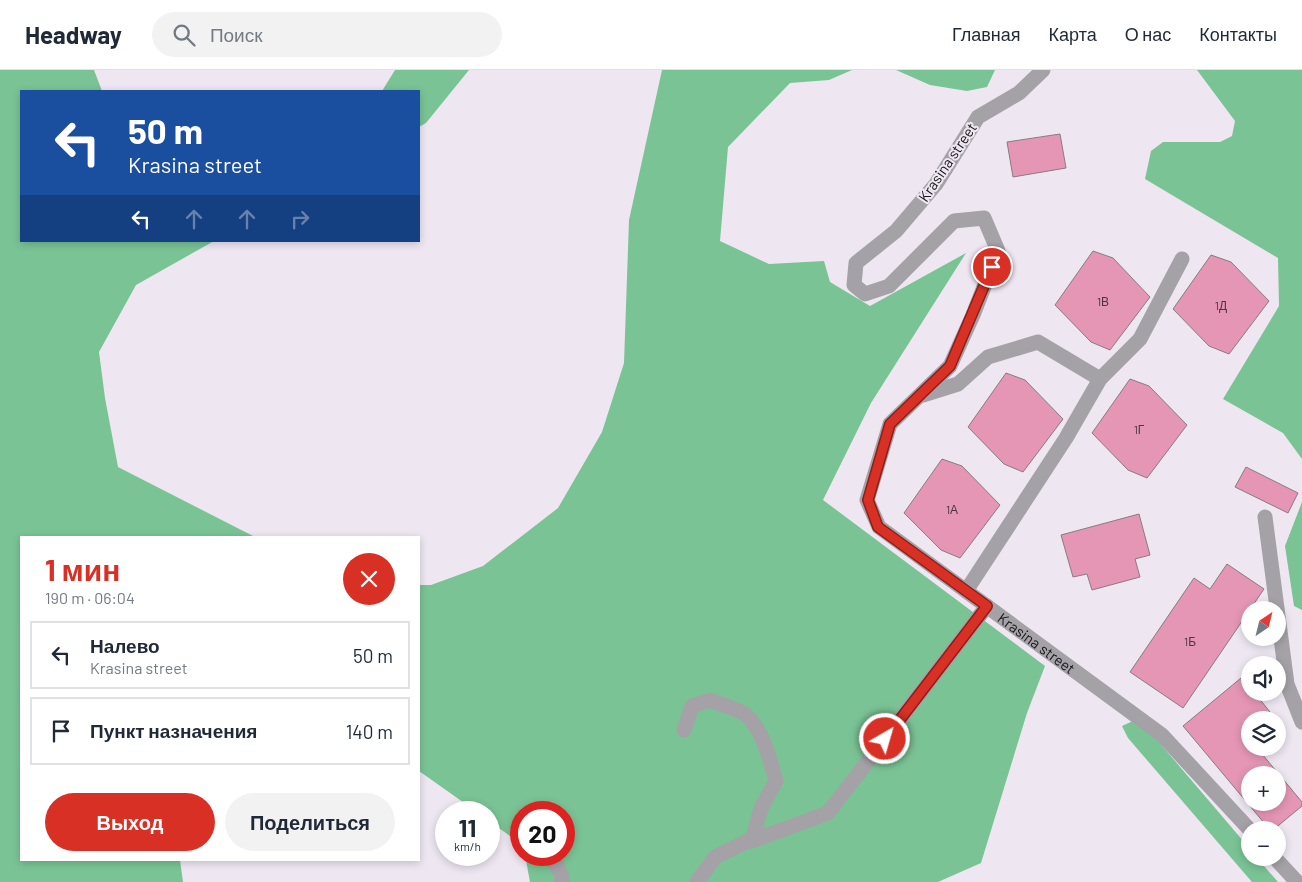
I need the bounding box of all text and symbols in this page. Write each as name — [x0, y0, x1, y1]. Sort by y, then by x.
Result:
search box — [152, 12, 502, 57]
text: Headway — [25, 20, 122, 49]
icon: search — [170, 21, 198, 49]
text: Поиск — [210, 23, 263, 46]
text: Главная — [952, 23, 1021, 45]
text: Карта — [1049, 23, 1097, 45]
text: О нас — [1125, 23, 1171, 45]
text: Контакты — [1199, 23, 1277, 45]
text: 50 m — [128, 109, 203, 151]
icon: left — [45, 110, 110, 175]
street label: Krasina street — [914, 119, 980, 205]
text: Krasina street — [128, 151, 262, 177]
icon: left — [127, 205, 155, 233]
icon: ahead — [180, 205, 208, 233]
icon: ahead — [233, 205, 261, 233]
icon: right — [286, 205, 314, 233]
pin — [971, 246, 1013, 288]
icon: arrive — [978, 253, 1006, 281]
house number: 1В — [1097, 294, 1109, 308]
house number: 1Д — [1215, 298, 1227, 313]
house number: 1Г — [1134, 422, 1145, 436]
house number: 1А — [946, 502, 958, 516]
text: 1 мин — [45, 551, 120, 587]
button: close — [343, 553, 395, 605]
text: 190 m · 06:04 — [45, 588, 135, 607]
north arrow — [1241, 601, 1286, 646]
map controls — [1241, 601, 1286, 866]
street label: Krasina street — [994, 609, 1079, 677]
text: Налево — [90, 634, 160, 657]
house number: 1Б — [1184, 634, 1196, 648]
icon: left — [47, 641, 75, 669]
text: 50 m — [353, 644, 393, 667]
button: sound — [1241, 656, 1286, 701]
text: Krasina street — [90, 658, 188, 677]
button: layers — [1241, 711, 1286, 756]
position arrow — [858, 712, 910, 764]
icon: arrive — [47, 717, 75, 745]
text: Пункт назначения — [90, 719, 257, 742]
text: 140 m — [346, 720, 393, 743]
button: + — [1241, 766, 1286, 811]
button: Выход — [45, 793, 215, 851]
button: Поделиться — [225, 793, 395, 851]
speed limit sign: 20 — [510, 801, 575, 866]
text: 11 — [459, 812, 476, 842]
button: − — [1241, 821, 1286, 866]
text: km/h — [454, 839, 481, 853]

